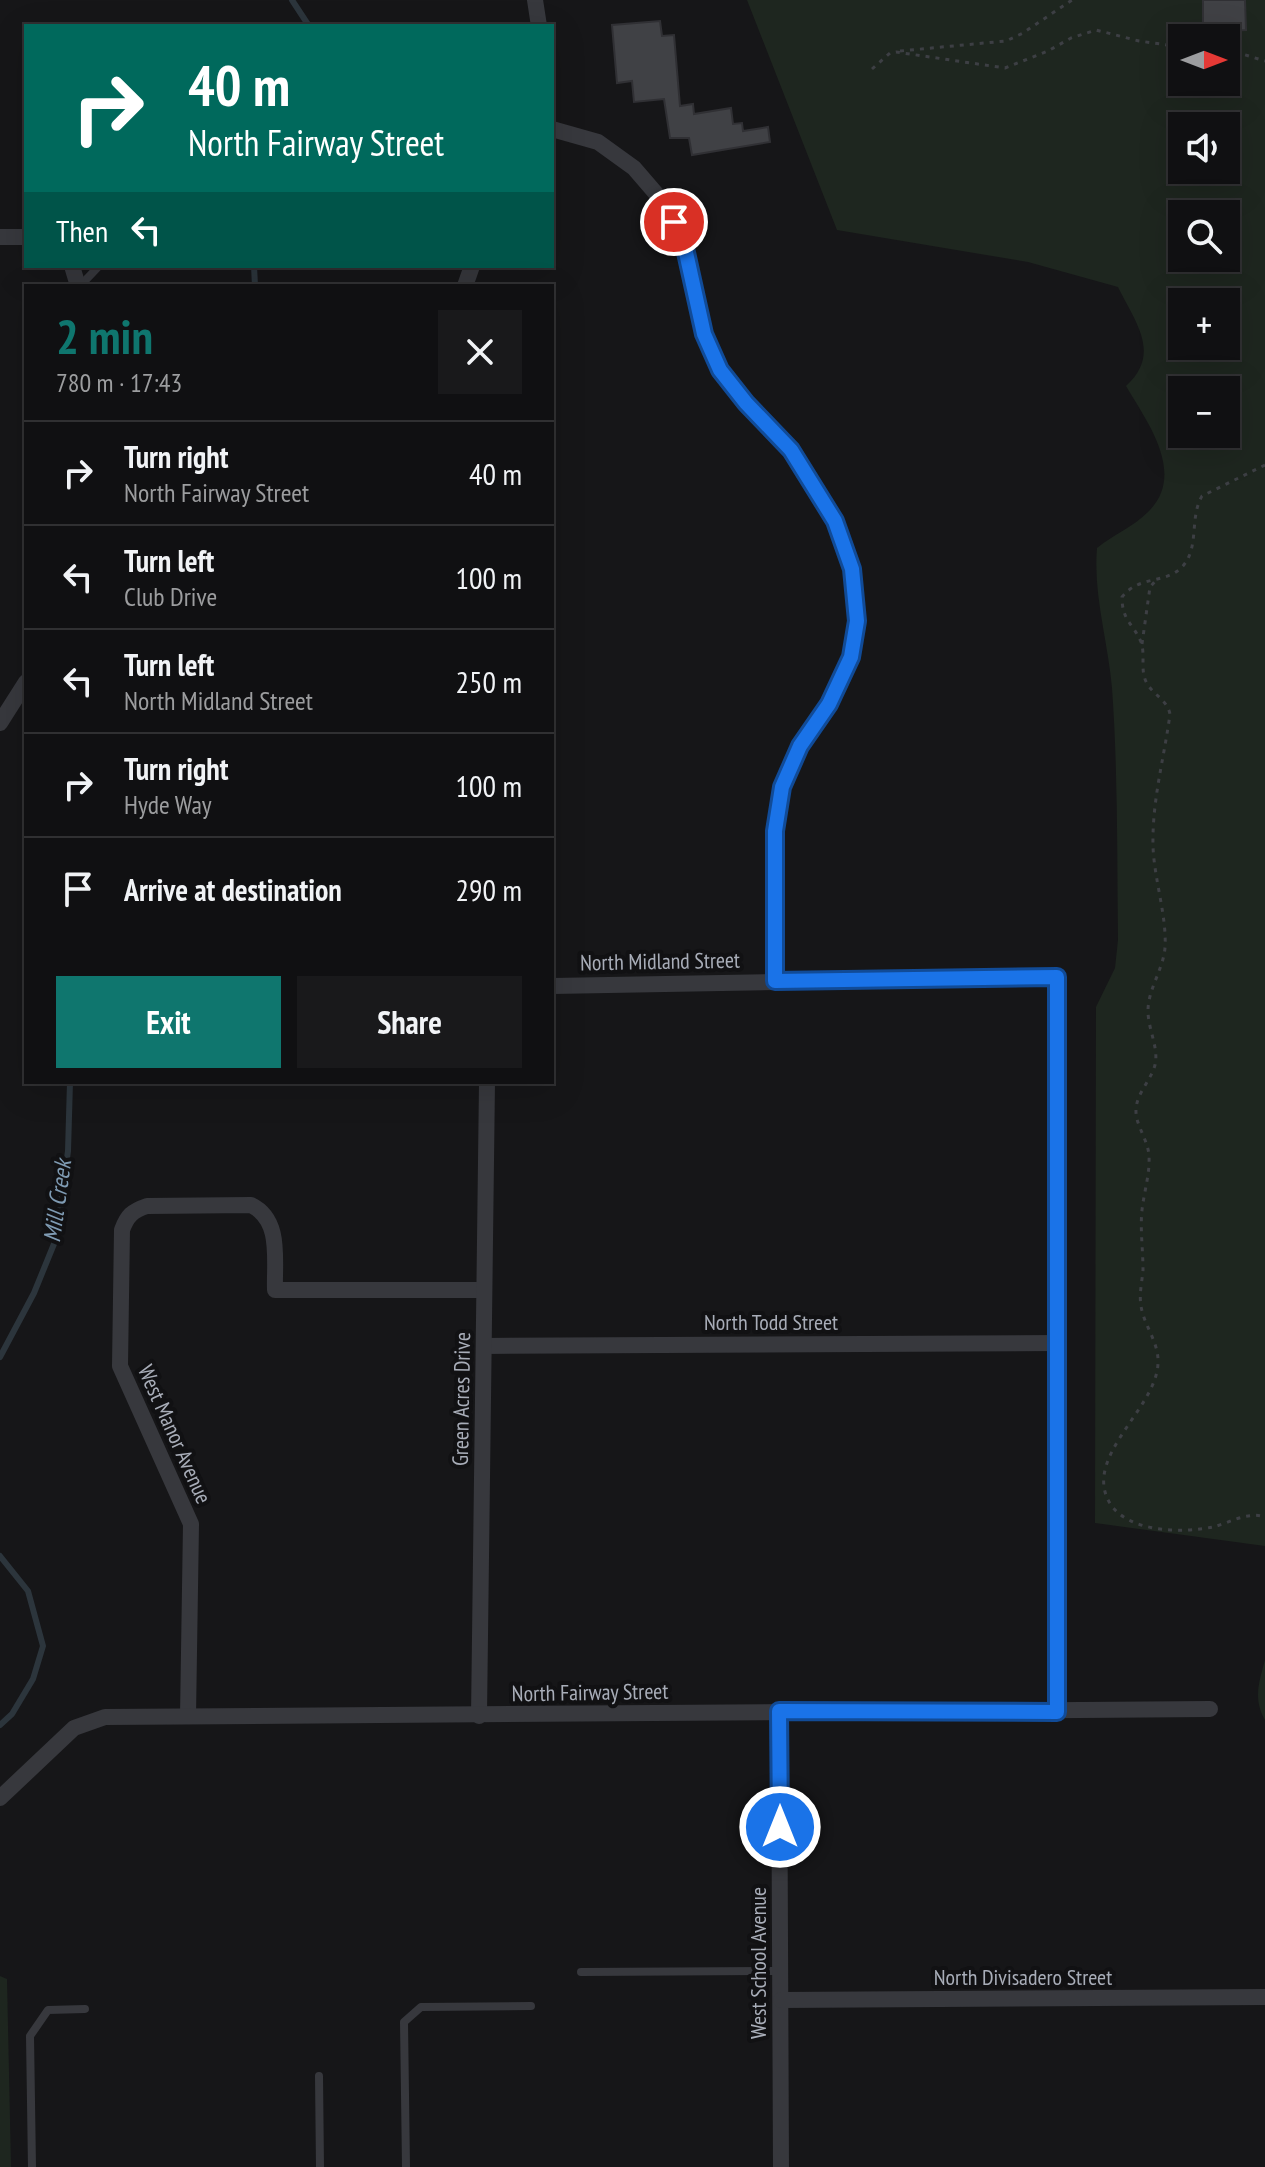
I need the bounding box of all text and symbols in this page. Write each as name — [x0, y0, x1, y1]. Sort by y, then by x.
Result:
north arrow — [1168, 24, 1240, 96]
map controls — [1168, 24, 1240, 448]
text: 40 m — [188, 49, 290, 121]
icon: right — [56, 56, 160, 160]
button: sound — [1168, 112, 1240, 184]
text: North Fairway Street — [188, 119, 444, 166]
pin — [640, 188, 708, 256]
icon: arrive — [652, 200, 696, 244]
button: search — [1168, 200, 1240, 272]
icon: left — [124, 208, 168, 252]
text: Then — [56, 211, 108, 250]
button: + — [1168, 288, 1240, 360]
text: 2 min — [56, 305, 153, 367]
button: close — [438, 310, 522, 394]
text: 780 m · 17:43 — [56, 366, 182, 399]
button: − — [1168, 376, 1240, 448]
text: Turn right — [124, 437, 228, 476]
icon: right — [56, 451, 100, 495]
text: 40 m — [469, 454, 522, 493]
text: North Fairway Street — [124, 476, 309, 509]
text: Turn left — [124, 541, 214, 580]
icon: left — [56, 555, 100, 599]
text: 100 m — [456, 558, 522, 597]
text: Club Drive — [124, 580, 217, 613]
text: Turn left — [124, 645, 214, 684]
icon: left — [56, 659, 100, 703]
text: 250 m — [456, 662, 522, 701]
text: North Midland Street — [124, 684, 313, 717]
text: Turn right — [124, 749, 228, 788]
icon: right — [56, 763, 100, 807]
text: 100 m — [456, 766, 522, 805]
text: Hyde Way — [124, 788, 212, 821]
icon: arrive — [56, 867, 100, 911]
text: Arrive at destination — [124, 870, 342, 909]
text: 290 m — [456, 870, 522, 909]
street label: North Midland Street — [580, 946, 740, 976]
button: Exit — [56, 976, 281, 1068]
button: Share — [297, 976, 522, 1068]
water label: Mill Creek — [36, 1155, 78, 1244]
street label: North Todd Street — [704, 1308, 838, 1336]
street label: Green Acres Drive — [446, 1332, 476, 1466]
street label: West Manor Avenue — [132, 1360, 218, 1508]
street label: North Fairway Street — [511, 1677, 669, 1707]
position arrow — [738, 1785, 822, 1869]
street label: West School Avenue — [744, 1887, 772, 2039]
street label: North Divisadero Street — [934, 1963, 1112, 1991]

